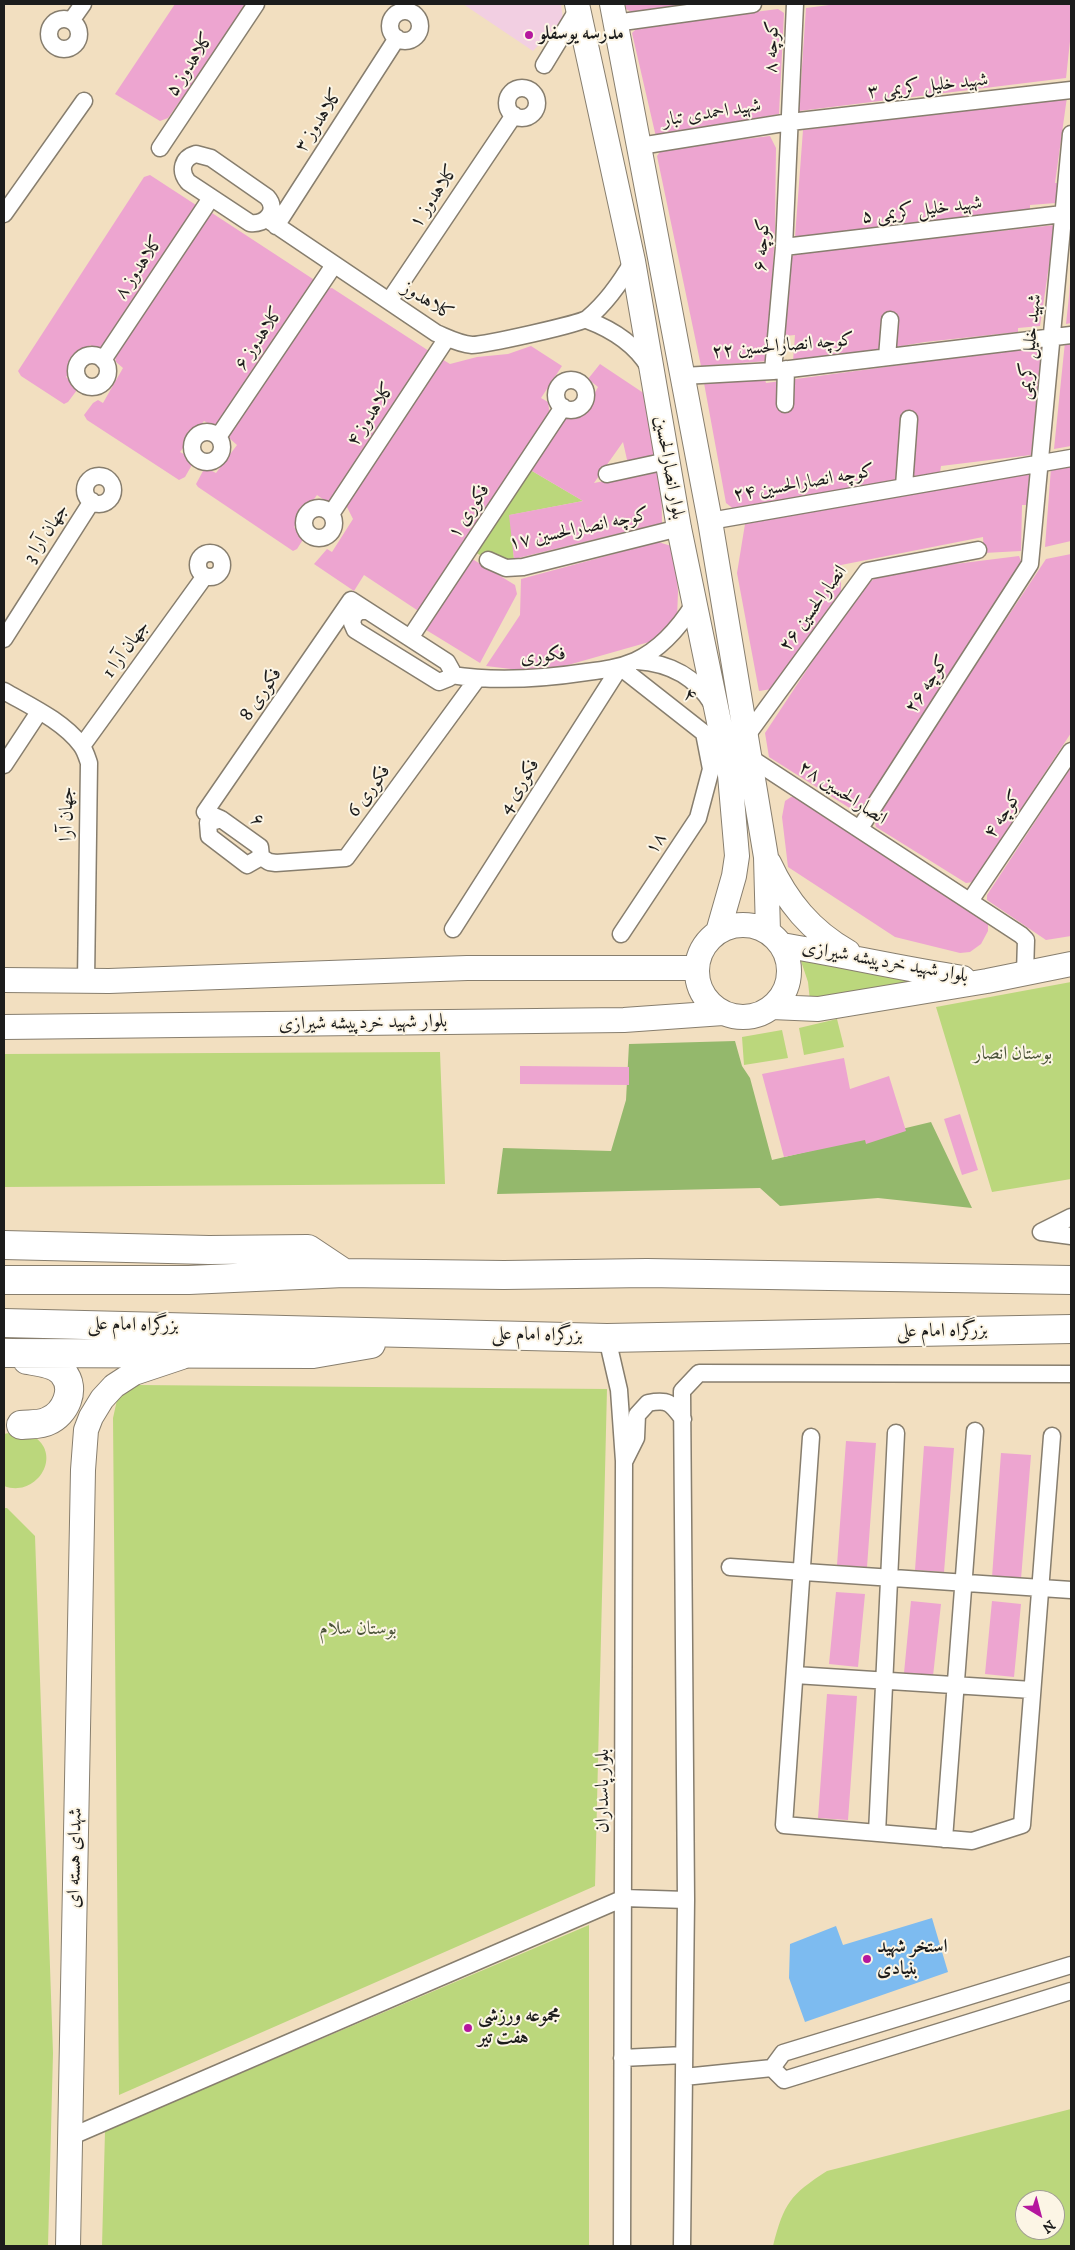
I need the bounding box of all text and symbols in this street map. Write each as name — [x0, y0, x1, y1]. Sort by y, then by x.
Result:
street label: کوچه ۸ — [761, 20, 785, 74]
place label: مدرسه یوسفلو — [539, 24, 624, 46]
street label: کلاهدوز ۵ — [162, 29, 220, 101]
marker: مدرسه یوسفلو — [523, 29, 535, 41]
street label: شهید خلیل کریمی ۳ — [866, 69, 990, 105]
street label: کلاهدوز ۳ — [291, 85, 349, 157]
street label: شهید احمدی تبار — [661, 95, 763, 133]
street label: کلاهدوز ۱ — [406, 161, 464, 233]
street label: شهید خلیل کریمی ۵ — [860, 192, 984, 230]
street label: کوچه ۶ — [750, 218, 776, 272]
street label: کلاهدوز ۸ — [111, 232, 169, 304]
street label: کلاهدوز — [397, 277, 457, 327]
street label: شهید خلیل کریمی — [1014, 293, 1048, 401]
street label: کلاهدوز ۶ — [231, 303, 289, 375]
street label: کوچه انصارالحسین ۲۲ — [711, 329, 855, 365]
street label: کلاهدوز ۴ — [343, 379, 401, 451]
street label: بلوار انصارالحسین — [648, 414, 688, 522]
street label: کوچه انصارالحسین ۲۴ — [732, 460, 876, 508]
street label: فکوری ۱ — [444, 480, 496, 544]
street label: جهان آرا 3 — [19, 500, 75, 568]
street label: کوچه انصارالحسین ۱۷ — [507, 504, 651, 556]
street label: انصارالحسین ۲۶ — [775, 561, 853, 657]
street label: جهان آرا 1 — [98, 617, 156, 683]
street label: فکوری — [519, 644, 567, 670]
street label: کوچه ۲۶ — [901, 652, 955, 718]
street label: فکوری 8 — [236, 664, 288, 726]
street label: ۴ — [678, 684, 700, 708]
street label: فکوری 4 — [494, 755, 546, 819]
street label: انصارالحسین ۲۸ — [793, 757, 891, 831]
street label: فکوری 6 — [343, 761, 397, 823]
street label: جهان آرا — [56, 786, 80, 842]
street label: کوچه ۴ — [980, 787, 1028, 843]
street label: ۶ — [246, 809, 268, 833]
street label: ۱۸ — [641, 828, 673, 860]
street label: بلوار شهید خردپیشه شیرازی — [800, 937, 970, 989]
street label: بلوار شهید خردپیشه شیرازی — [279, 1011, 447, 1037]
park label: بوستان انصار — [974, 1044, 1052, 1066]
street label: بزرگراه امام علی — [87, 1314, 179, 1338]
street label: بزرگراه امام علی — [896, 1320, 988, 1344]
street label: بزرگراه امام علی — [491, 1324, 583, 1348]
park label: بوستان سلام — [319, 1619, 397, 1641]
street label: بلوار پاسداران — [593, 1749, 615, 1833]
street label: شهدای هسته ای — [64, 1807, 88, 1909]
place label: استخر شهید بنیادی — [877, 1937, 948, 1981]
marker: استخر شهید بنیادی — [861, 1953, 873, 1965]
place label: مجموعه ورزشی هفت تیر — [478, 2006, 560, 2050]
marker: مجموعه ورزشی هفت تیر — [462, 2022, 474, 2034]
north arrow — [1015, 2190, 1065, 2240]
text: N — [1038, 2216, 1058, 2237]

